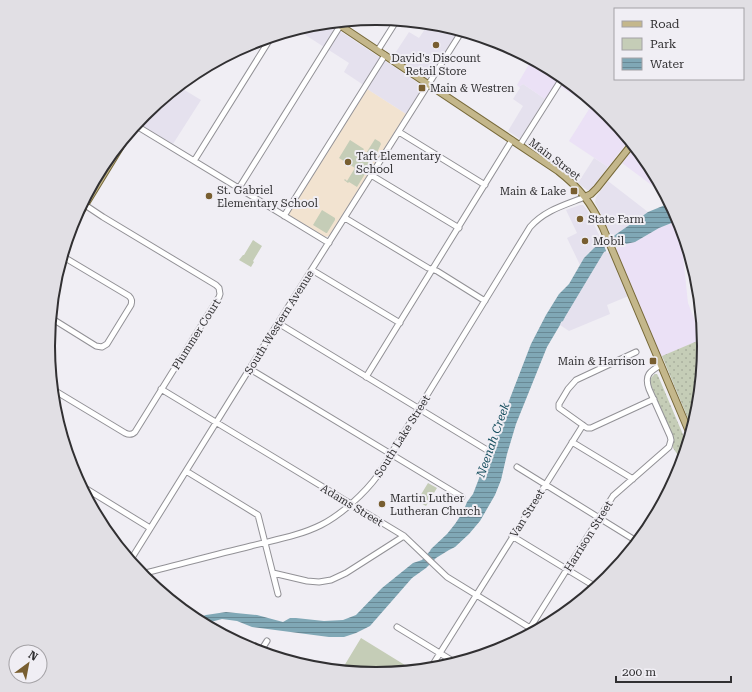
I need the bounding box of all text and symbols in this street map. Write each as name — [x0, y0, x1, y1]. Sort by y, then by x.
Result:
legend — [614, 8, 744, 80]
text: Road — [650, 17, 680, 31]
text: Park — [650, 37, 677, 51]
marker: David's Discount Retail Store — [431, 40, 441, 50]
place label: David's Discount Retail Store — [391, 52, 481, 78]
text: Water — [650, 57, 684, 71]
place label: Main & Westren — [430, 82, 514, 95]
marker: Main & Westren — [417, 83, 427, 93]
street label: Main Street — [526, 136, 583, 183]
place label: Taft Elementary School — [356, 150, 441, 176]
marker: Taft Elementary School — [343, 157, 353, 167]
place label: St. Gabriel Elementary School — [217, 184, 318, 210]
place label: Main & Lake — [500, 185, 566, 198]
marker: Main & Lake — [569, 186, 579, 196]
marker: St. Gabriel Elementary School — [204, 191, 214, 201]
place label: State Farm — [588, 213, 644, 226]
marker: State Farm — [575, 214, 585, 224]
place label: Mobil — [593, 235, 625, 248]
marker: Mobil — [580, 236, 590, 246]
street label: South Western Avenue — [242, 268, 317, 377]
street label: Plummer Court — [169, 296, 223, 372]
place label: Main & Harrison — [558, 355, 645, 368]
marker: Main & Harrison — [648, 356, 658, 366]
street label: South Lake Street — [372, 393, 433, 480]
water label: Neenah Creek — [473, 400, 513, 480]
street label: Adams Street — [318, 482, 385, 529]
street label: Van Street — [508, 487, 547, 540]
place label: Martin Luther Lutheran Church — [390, 492, 481, 518]
street label: Harrison Street — [561, 498, 615, 574]
marker: Martin Luther Lutheran Church — [377, 499, 387, 509]
north arrow — [8, 644, 48, 684]
text: N — [26, 648, 41, 664]
scale bar — [616, 658, 731, 684]
text: 200 m — [622, 665, 656, 679]

